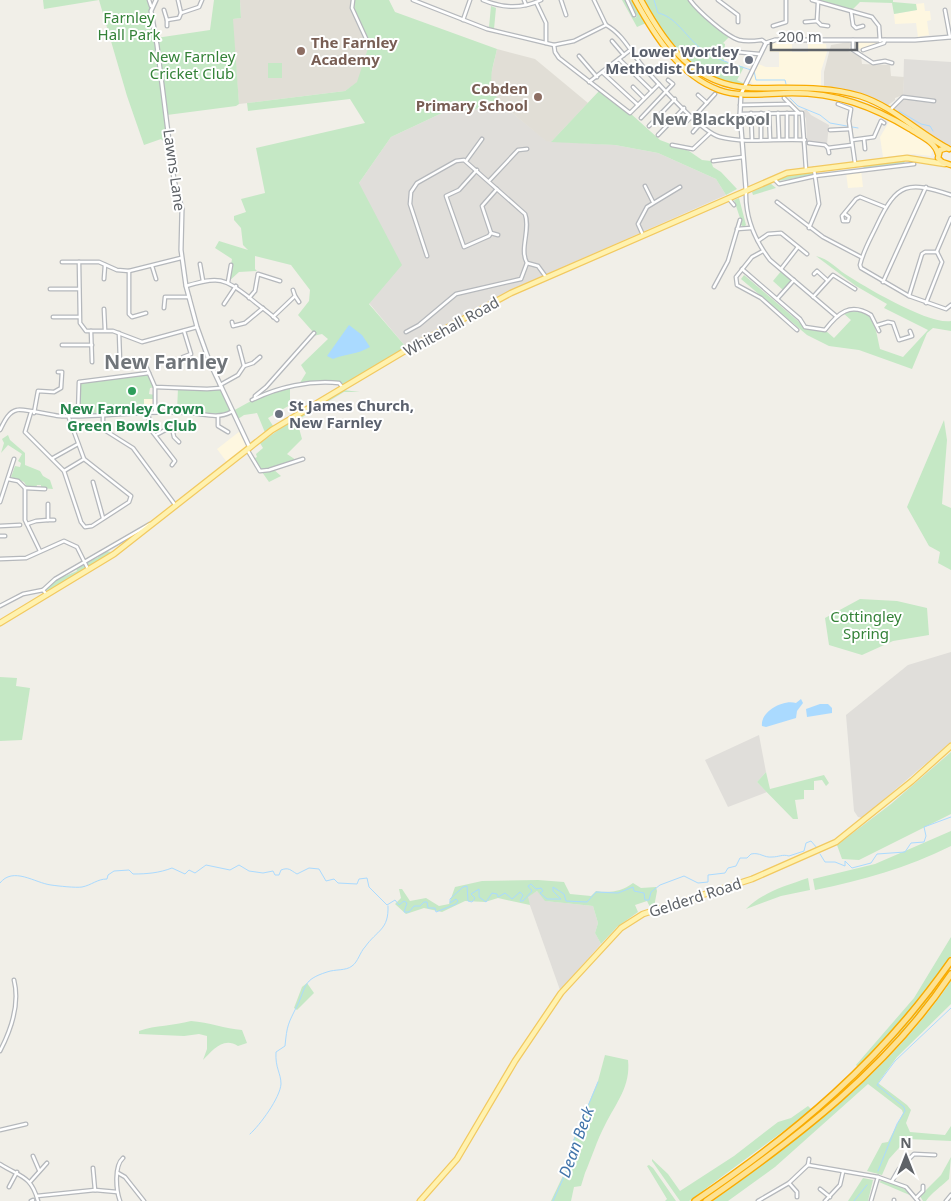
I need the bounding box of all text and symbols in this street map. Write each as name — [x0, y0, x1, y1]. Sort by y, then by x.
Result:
park label: Farnley Hall Park — [98, 7, 160, 44]
scale bar — [771, 20, 857, 52]
text: 200 m — [778, 26, 822, 46]
place label: The Farnley Academy — [311, 32, 398, 69]
place label: Lower Wortley Methodist Church — [605, 41, 739, 78]
marker: The Farnley Academy — [295, 45, 307, 57]
park label: New Farnley Cricket Club — [149, 46, 236, 83]
marker: Lower Wortley Methodist Church — [743, 54, 755, 66]
place label: Cobden Primary School — [416, 78, 528, 115]
marker: Cobden Primary School — [532, 91, 544, 103]
district label: New Blackpool — [652, 108, 770, 130]
street label: Lawns Lane — [159, 128, 191, 212]
street label: Whitehall Road — [400, 291, 502, 361]
district label: New Farnley — [104, 348, 229, 375]
marker: New Farnley Crown Green Bowls Club — [126, 385, 138, 397]
place label: St James Church, New Farnley — [289, 395, 414, 432]
place label: New Farnley Crown Green Bowls Club — [60, 398, 204, 435]
marker: St James Church, New Farnley — [273, 408, 285, 420]
park label: Cottingley Spring — [830, 606, 902, 643]
street label: Gelderd Road — [646, 873, 744, 921]
water label: Dean Beck — [553, 1102, 599, 1180]
north arrow — [881, 1131, 931, 1181]
text: N — [900, 1133, 912, 1152]

